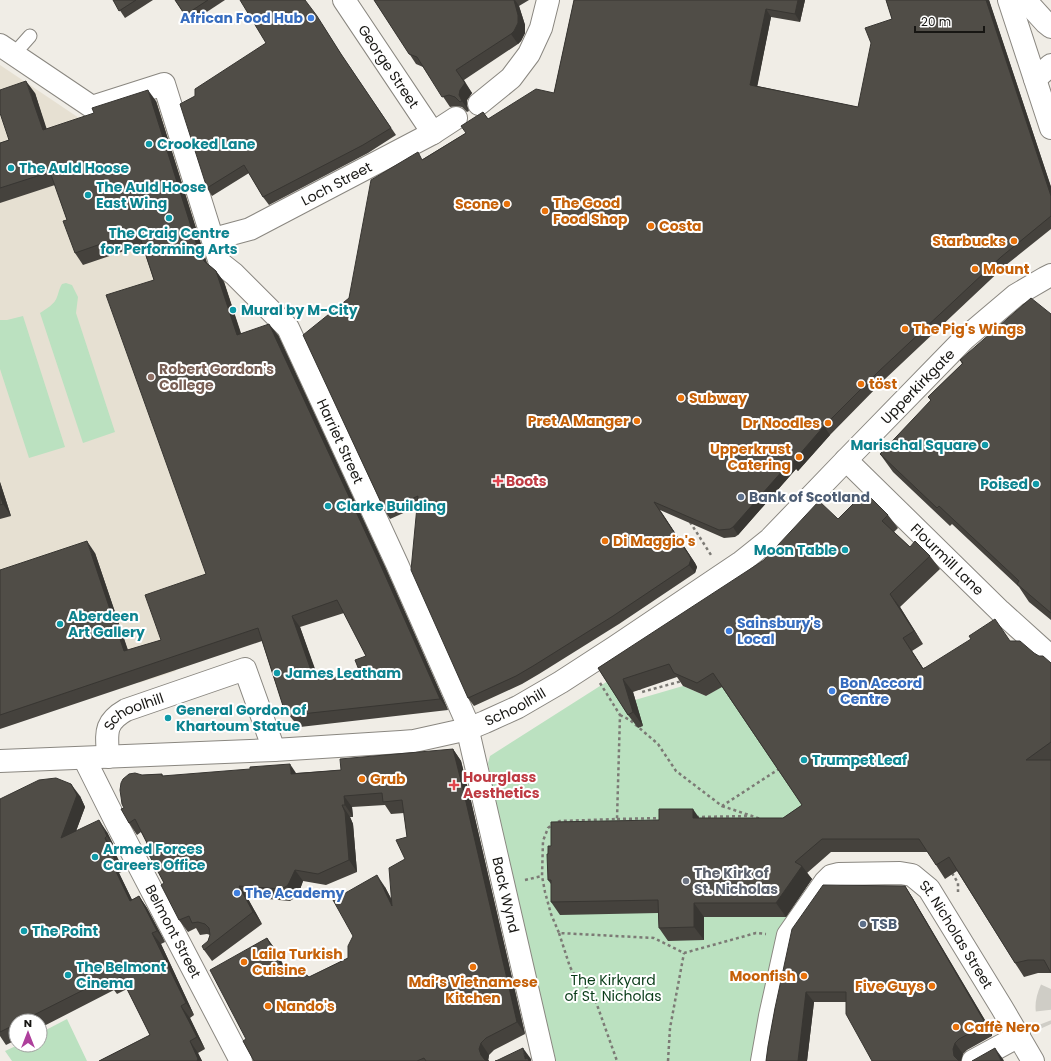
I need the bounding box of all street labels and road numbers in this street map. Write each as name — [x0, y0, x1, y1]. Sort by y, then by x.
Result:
street label: George Street — [353, 21, 424, 112]
street label: Loch Street — [298, 157, 375, 210]
street label: Upperkirkgate — [876, 344, 959, 429]
street label: Harriet Street — [312, 395, 369, 487]
street label: Flourmill Lane — [906, 519, 989, 600]
street label: Schoolhill — [481, 683, 550, 731]
street label: Schoolhill — [99, 688, 166, 733]
street label: Back Wynd — [487, 855, 524, 935]
street label: St. Nicholas Street — [915, 875, 998, 992]
street label: Belmont Street — [140, 881, 206, 982]

